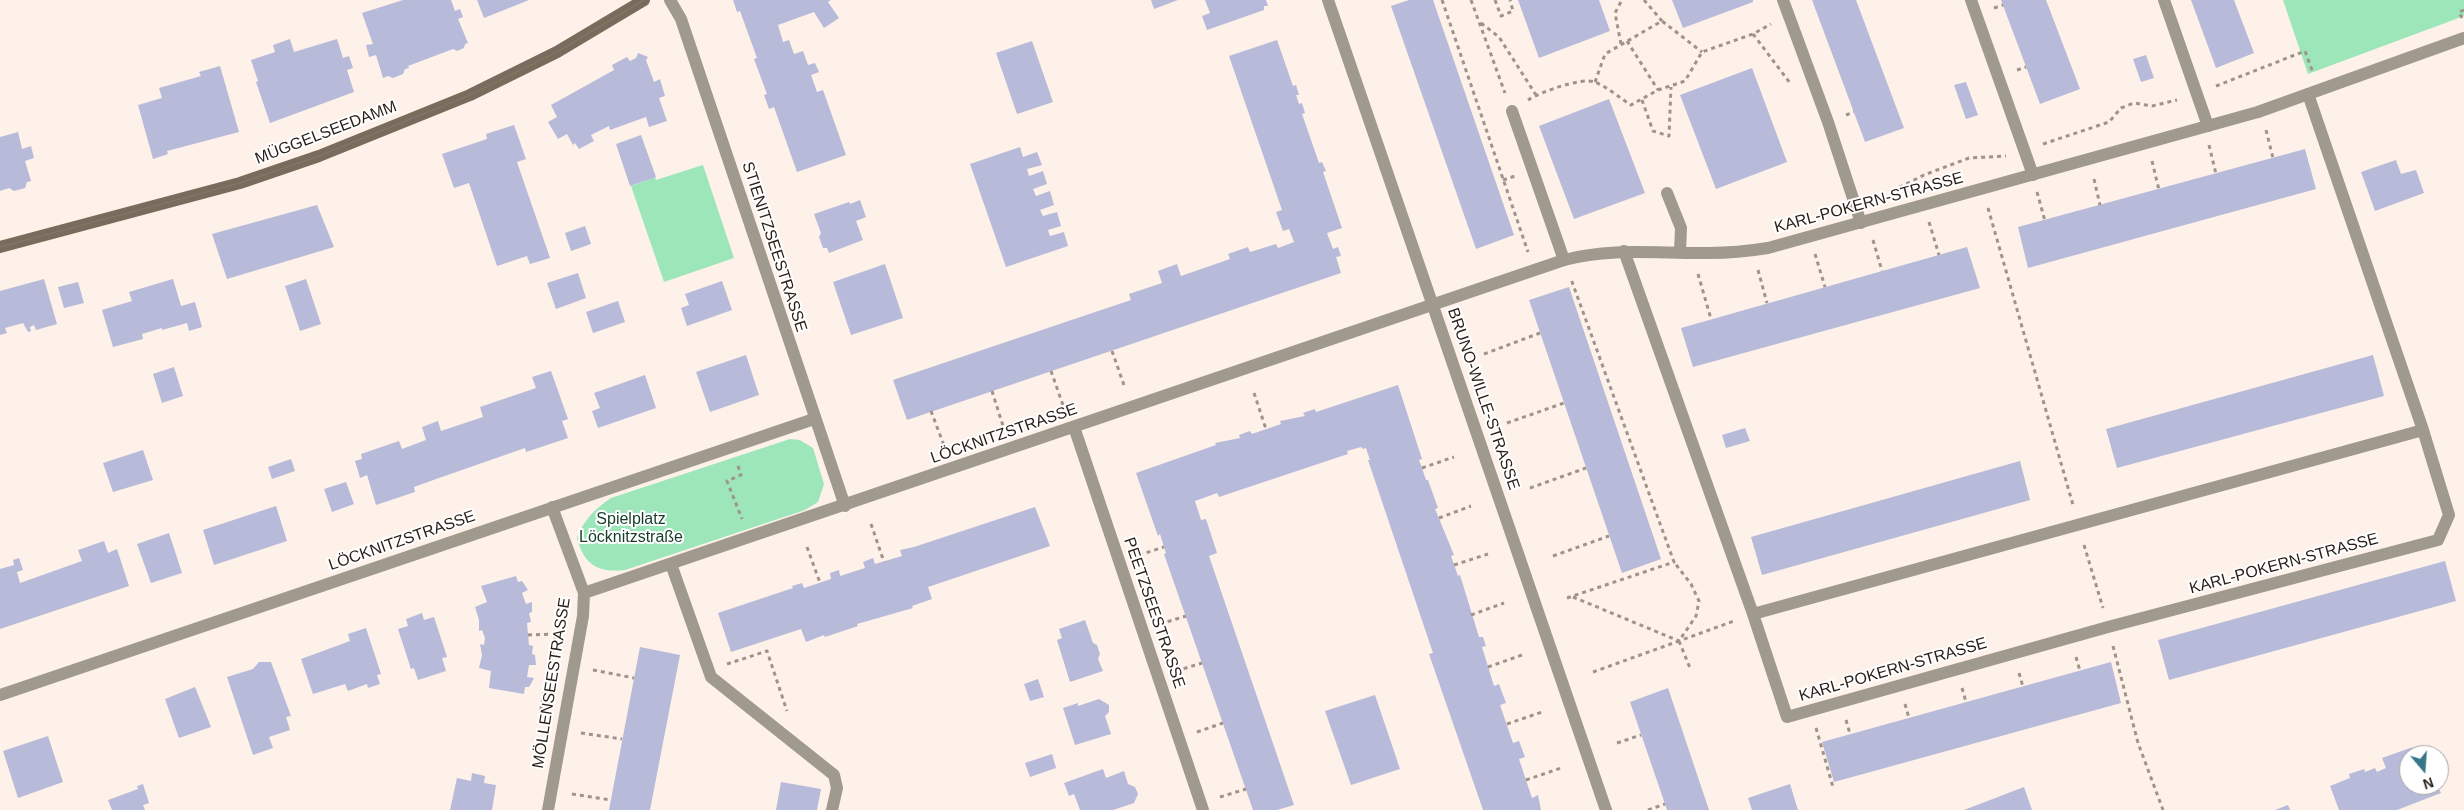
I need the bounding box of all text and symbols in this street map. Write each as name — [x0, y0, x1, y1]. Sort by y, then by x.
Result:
street label: MÜGGELSEEDAMM — [252, 97, 400, 169]
street label: STIENITZSEESTRASSE — [737, 159, 811, 335]
street label: KARL-POKERN-STRASSE — [1772, 169, 1966, 237]
street label: BRUNO-WILLE-STRASSE — [1443, 306, 1523, 492]
street label: LÖCKNITZSTRASSE — [928, 400, 1080, 468]
street label: LÖCKNITZSTRASSE — [326, 507, 478, 575]
park label: Spielplatz Löcknitzstraße — [579, 510, 683, 548]
street label: KARL-POKERN-STRASSE — [2187, 530, 2381, 598]
street label: PEETZSEESTRASSE — [1119, 535, 1189, 691]
street label: MÖLLENSEESTRASSE — [529, 596, 575, 770]
street label: KARL-POKERN-STRASSE — [1797, 634, 1989, 706]
north arrow — [2399, 745, 2449, 795]
text: N — [2421, 774, 2436, 792]

